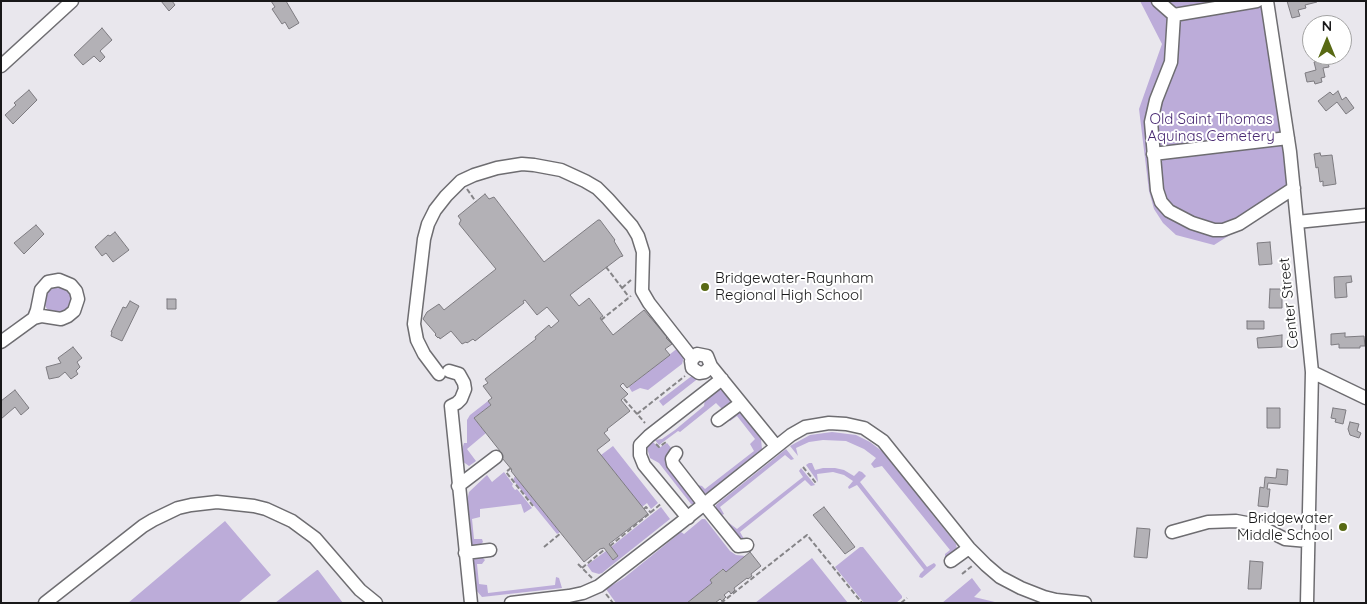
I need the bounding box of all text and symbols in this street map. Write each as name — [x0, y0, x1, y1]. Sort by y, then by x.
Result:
north arrow — [1302, 15, 1352, 65]
text: N — [1322, 17, 1332, 35]
park label: Old Saint Thomas Aquinas Cemetery — [1147, 110, 1275, 145]
street label: Center Street — [1275, 257, 1303, 349]
place label: Bridgewater-Raynham Regional High School — [715, 269, 874, 304]
marker: Bridgewater-Raynham Regional High School — [699, 281, 711, 293]
place label: Bridgewater Middle School — [1237, 509, 1333, 544]
marker: Bridgewater Middle School — [1337, 521, 1349, 533]

